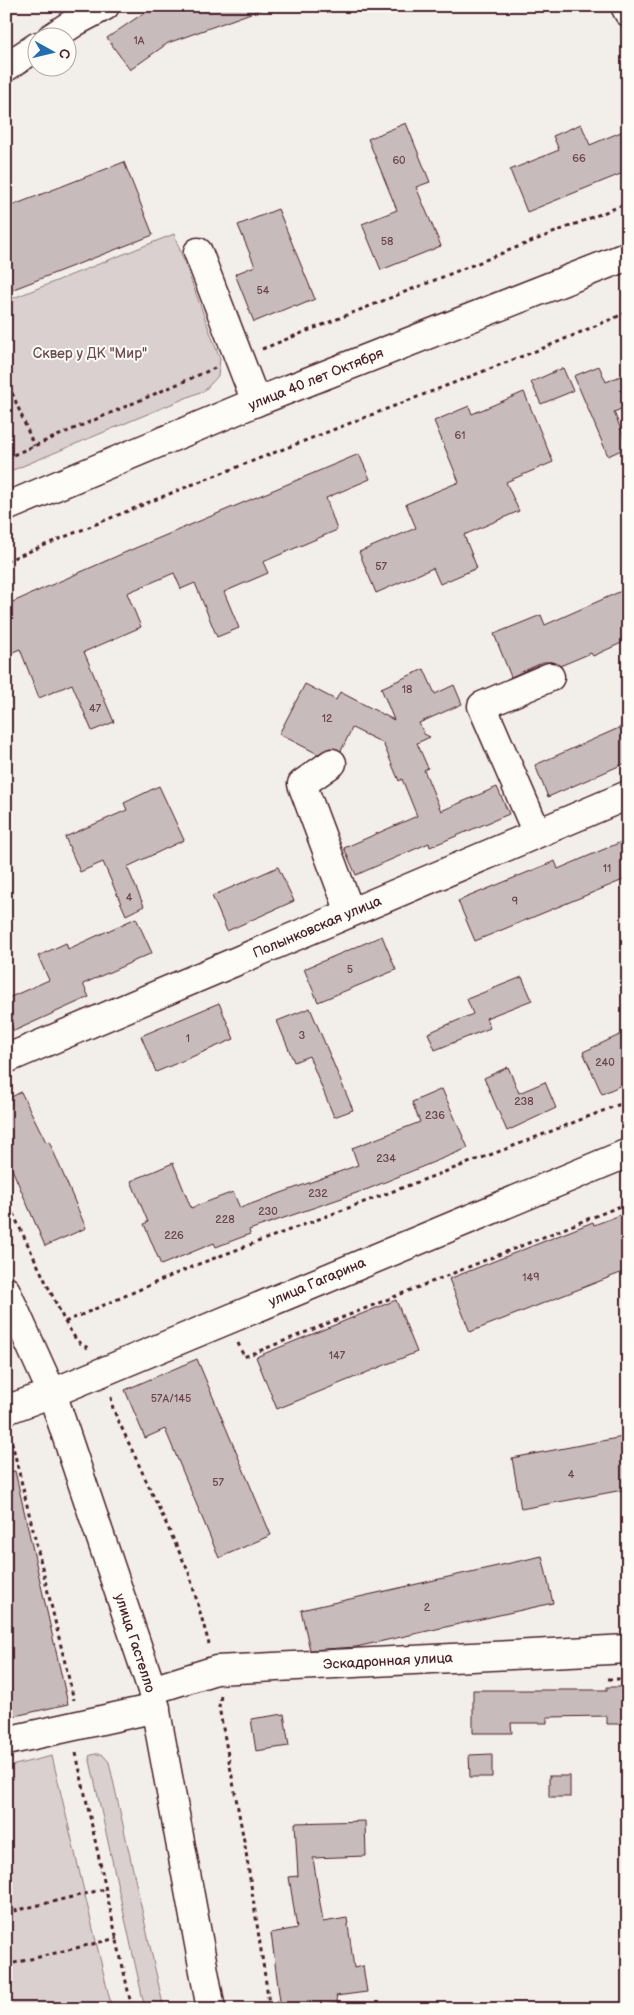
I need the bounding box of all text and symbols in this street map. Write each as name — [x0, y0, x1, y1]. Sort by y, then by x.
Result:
north arrow — [28, 28, 78, 78]
house number: 1А — [134, 34, 145, 47]
text: С — [55, 48, 73, 60]
house number: 66 — [572, 152, 586, 165]
house number: 60 — [392, 154, 406, 167]
house number: 58 — [381, 235, 393, 248]
house number: 54 — [256, 284, 270, 297]
street label: улица 40 лет Октября — [246, 344, 386, 414]
park label: Сквер у ДК "Мир" — [33, 345, 147, 362]
house number: 61 — [455, 429, 465, 442]
house number: 57 — [375, 560, 387, 573]
house number: 18 — [402, 683, 412, 696]
house number: 47 — [89, 702, 102, 715]
house number: 12 — [322, 712, 333, 725]
house number: 11 — [603, 862, 611, 875]
house number: 4 — [126, 891, 133, 904]
street label: Полынковская улица — [250, 892, 385, 962]
house number: 9 — [512, 895, 518, 908]
house number: 5 — [347, 963, 353, 976]
house number: 3 — [299, 1029, 306, 1042]
house number: 1 — [186, 1032, 190, 1045]
house number: 240 — [595, 1056, 615, 1069]
house number: 238 — [514, 1095, 534, 1108]
house number: 236 — [425, 1109, 445, 1122]
house number: 234 — [376, 1152, 396, 1165]
house number: 232 — [308, 1187, 328, 1200]
house number: 230 — [258, 1205, 278, 1218]
house number: 228 — [215, 1213, 235, 1226]
house number: 226 — [164, 1229, 184, 1242]
street label: улица Гагарина — [266, 1254, 369, 1310]
house number: 149 — [522, 1271, 540, 1284]
house number: 147 — [329, 1349, 346, 1362]
house number: 57А/145 — [151, 1392, 191, 1405]
house number: 4 — [568, 1468, 575, 1481]
house number: 57 — [212, 1476, 224, 1489]
street label: улица Гастелло — [111, 1591, 159, 1695]
house number: 2 — [424, 1601, 431, 1614]
street label: Эскадронная улица — [323, 1649, 454, 1673]

